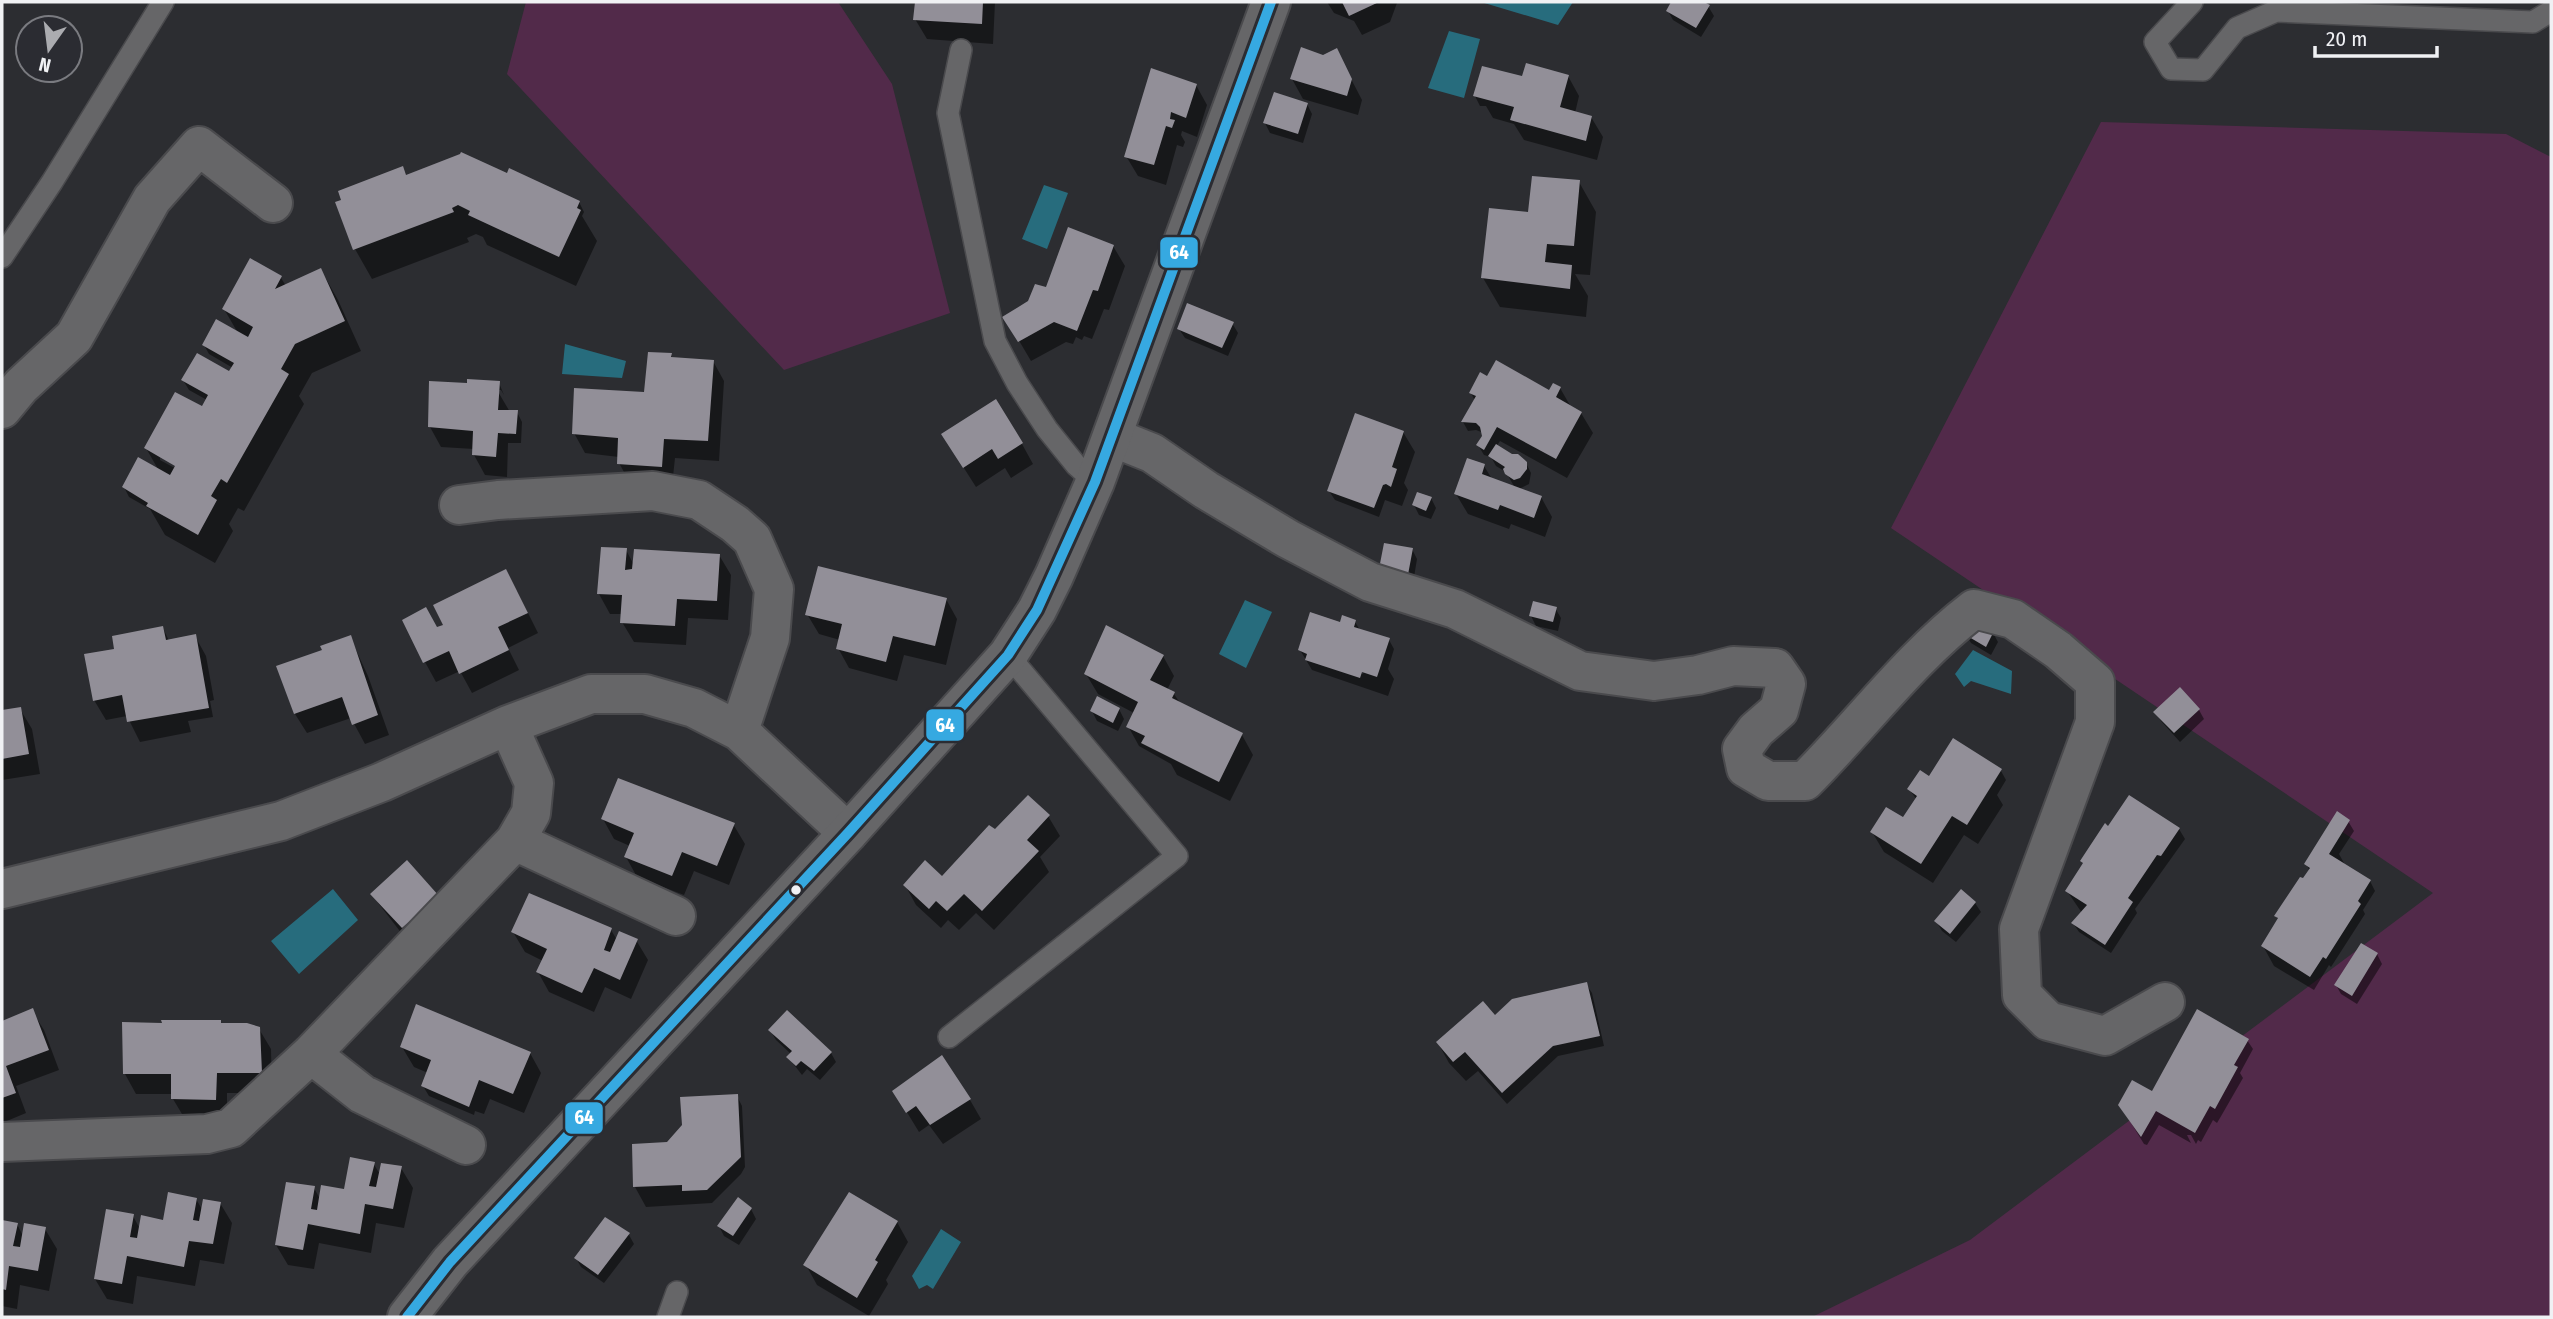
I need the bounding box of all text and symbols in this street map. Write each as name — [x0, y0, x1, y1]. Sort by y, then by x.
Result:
north arrow — [14, 14, 84, 84]
scale bar — [2315, 14, 2438, 58]
text: 20 m — [2326, 26, 2367, 52]
text: N — [37, 52, 53, 78]
line badge: 64 — [1159, 236, 1199, 269]
text: 64 — [1169, 241, 1189, 264]
line badge: 64 — [925, 708, 965, 742]
text: 64 — [935, 714, 955, 737]
unlabelled marker — [789, 883, 803, 897]
line badge: 64 — [564, 1101, 604, 1135]
text: 64 — [574, 1106, 594, 1129]

